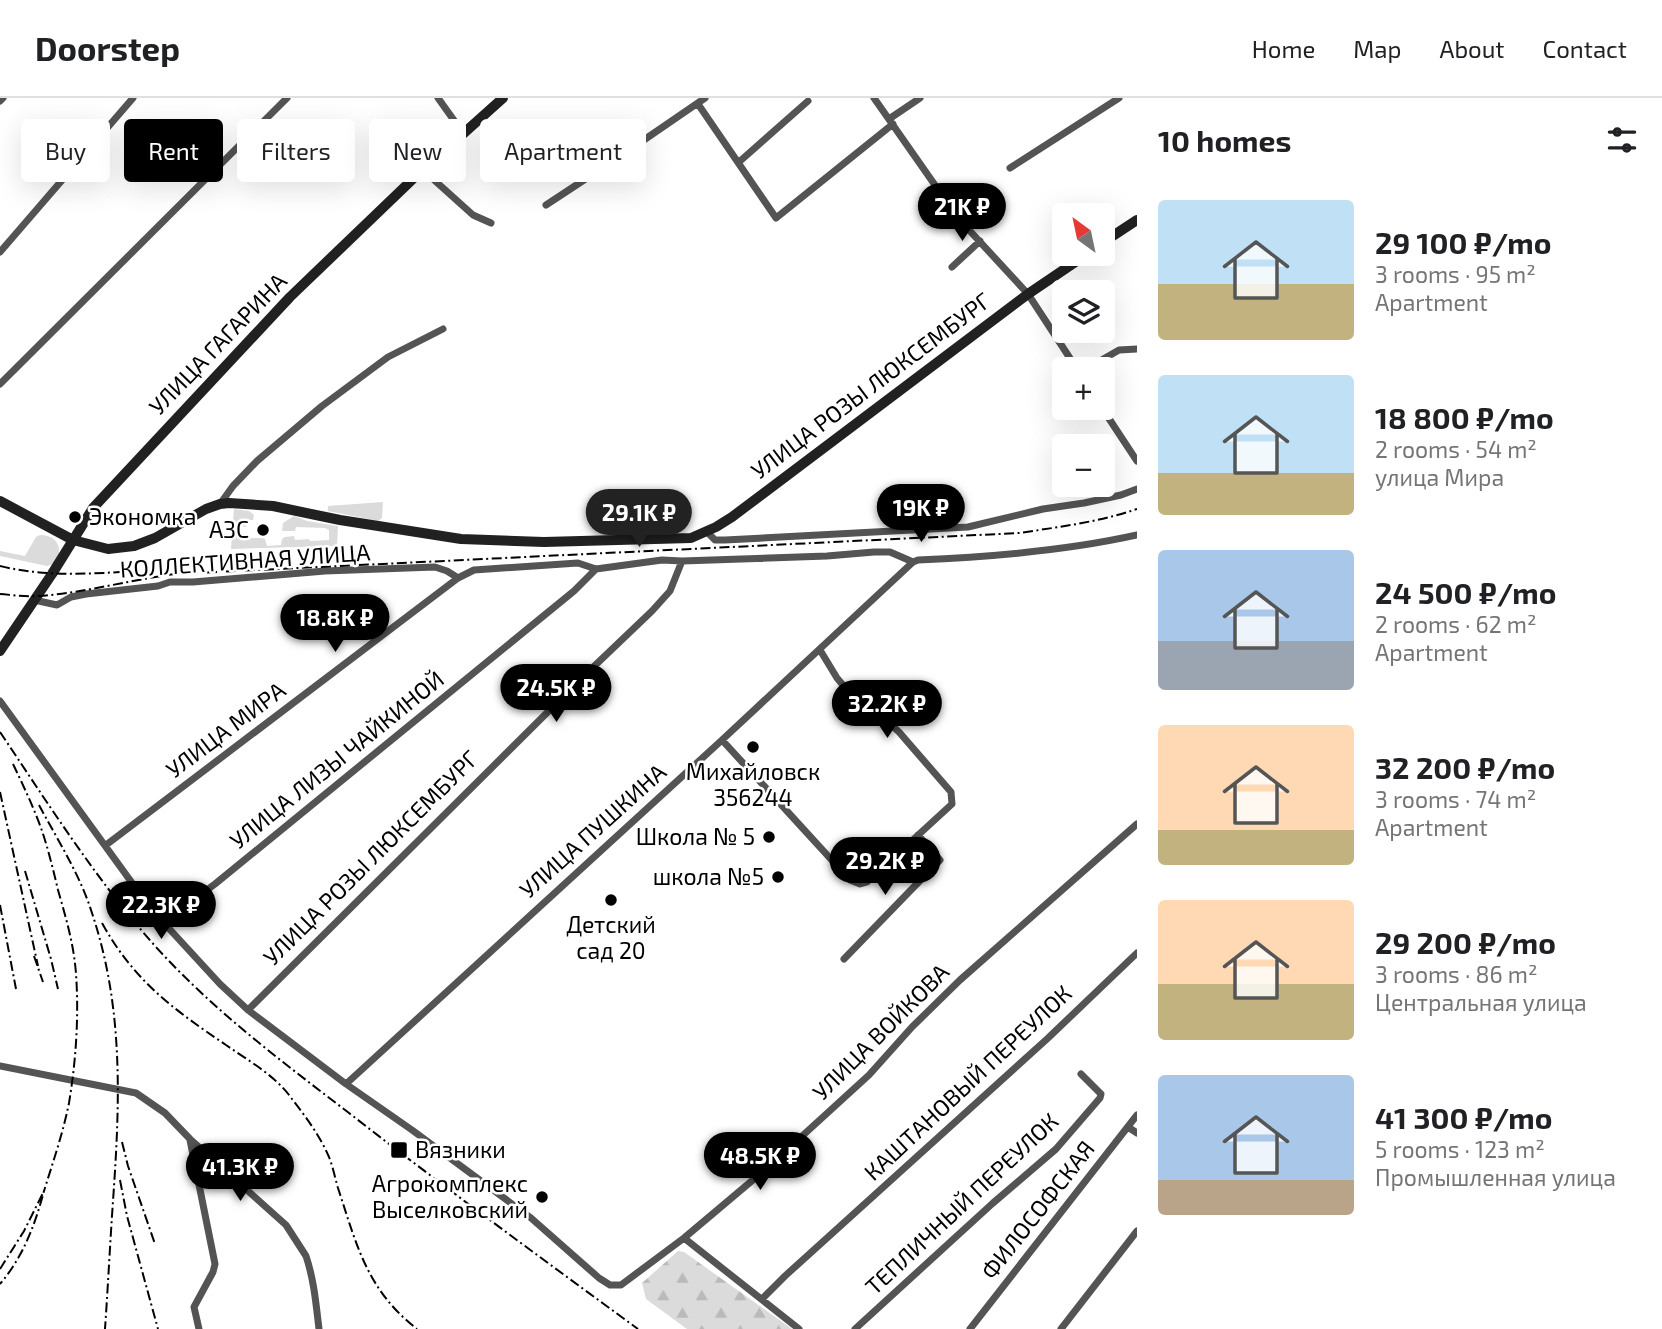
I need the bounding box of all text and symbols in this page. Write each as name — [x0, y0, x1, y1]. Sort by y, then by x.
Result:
text: Doorstep — [35, 28, 180, 68]
text: Home — [1252, 34, 1315, 63]
text: Map — [1353, 34, 1401, 63]
text: About — [1439, 34, 1505, 63]
text: Contact — [1543, 34, 1627, 63]
chip: Buy — [21, 119, 110, 182]
chip: Rent — [124, 119, 223, 182]
chip: Filters — [237, 119, 355, 182]
chip: New — [369, 119, 466, 182]
chip: Apartment — [480, 119, 646, 182]
icon: filters — [1603, 121, 1641, 159]
text: 10 homes — [1158, 122, 1291, 158]
pin: 21K ₽ — [913, 184, 1011, 243]
text: 21K ₽ — [934, 192, 990, 220]
north arrow — [1052, 203, 1115, 266]
map controls — [1052, 203, 1115, 497]
text: 29 100 ₽/mo — [1375, 224, 1551, 260]
icon: home — [1214, 228, 1298, 312]
text: 3 rooms · 95 m² — [1375, 260, 1536, 288]
street label: УЛИЦА ГАГАРИНА — [143, 266, 292, 420]
button: layers — [1052, 280, 1115, 343]
street label: УЛИЦА РОЗЫ ЛЮКСЕМБУРГ — [745, 286, 996, 484]
text: Apartment — [1375, 288, 1488, 316]
button: + — [1052, 357, 1115, 420]
text: 18 800 ₽/mo — [1375, 399, 1554, 435]
icon: home — [1214, 403, 1298, 487]
button: − — [1052, 434, 1115, 497]
text: 2 rooms · 54 m² — [1375, 435, 1537, 463]
text: улица Мира — [1375, 463, 1504, 491]
pin: 19K ₽ — [872, 484, 970, 544]
pin: 29.1K ₽ — [574, 490, 704, 549]
text: 19K ₽ — [893, 493, 949, 521]
text: 29.1K ₽ — [602, 498, 676, 526]
place label: Экономка — [89, 502, 196, 530]
marker: Экономка — [67, 509, 83, 525]
place label: АЗС — [209, 515, 249, 543]
marker: АЗС — [255, 522, 271, 538]
street label: КОЛЛЕКТИВНАЯ УЛИЦА — [119, 537, 372, 583]
text: 24 500 ₽/mo — [1375, 574, 1556, 610]
icon: home — [1214, 578, 1298, 662]
pin: 18.8K ₽ — [270, 594, 400, 654]
text: 18.8K ₽ — [296, 603, 374, 631]
text: 2 rooms · 62 m² — [1375, 610, 1537, 638]
text: Apartment — [1375, 638, 1488, 666]
street label: УЛИЦА ЛИЗЫ ЧАЙКИНОЙ — [224, 664, 449, 854]
pin: 24.5K ₽ — [491, 664, 621, 724]
text: 24.5K ₽ — [516, 673, 596, 701]
street label: УЛИЦА МИРА — [160, 675, 291, 783]
pin: 32.2K ₽ — [822, 680, 952, 740]
text: 32.2K ₽ — [848, 689, 926, 717]
marker: Михайловск 356244 — [745, 739, 761, 755]
street label: УЛИЦА РОЗЫ ЛЮКСЕМБУРГ — [257, 744, 484, 971]
text: 32 200 ₽/mo — [1375, 749, 1555, 785]
icon: home — [1214, 753, 1298, 837]
street label: УЛИЦА ПУШКИНА — [513, 757, 672, 903]
place label: Михайловск 356244 — [686, 757, 820, 811]
text: 3 rooms · 74 m² — [1375, 785, 1536, 813]
text: Apartment — [1375, 813, 1488, 841]
place label: Школа № 5 — [636, 822, 755, 850]
marker: Школа № 5 — [761, 829, 777, 845]
pin: 29.2K ₽ — [820, 838, 950, 897]
text: 29.2K ₽ — [846, 846, 924, 874]
place label: школа №5 — [653, 862, 764, 890]
marker: школа №5 — [770, 869, 786, 885]
pin: 22.3K ₽ — [96, 882, 226, 941]
text: 22.3K ₽ — [122, 890, 200, 918]
marker: Детский сад 20 — [603, 892, 619, 908]
place label: Детский сад 20 — [566, 910, 656, 964]
text: 29 200 ₽/mo — [1375, 924, 1556, 960]
icon: home — [1214, 928, 1298, 1012]
street label: УЛИЦА ВОЙКОВА — [806, 957, 955, 1105]
text: 3 rooms · 86 m² — [1375, 960, 1537, 988]
street label: КАШТАНОВЫЙ ПЕРЕУЛОК — [858, 979, 1077, 1186]
text: Центральная улица — [1375, 988, 1587, 1016]
text: 41 300 ₽/mo — [1375, 1099, 1552, 1135]
icon: home — [1214, 1103, 1298, 1187]
street label: ТЕПЛИЧНЫЙ ПЕРЕУЛОК — [859, 1106, 1064, 1300]
pin: 48.5K ₽ — [695, 1132, 825, 1192]
place label: Вязники — [415, 1135, 506, 1163]
street label: ФИЛОСОФСКАЯ — [975, 1135, 1100, 1284]
text: 5 rooms · 123 m² — [1375, 1135, 1545, 1163]
marker: Вязники — [389, 1140, 409, 1160]
text: 48.5K ₽ — [720, 1141, 800, 1169]
pin: 41.3K ₽ — [175, 1144, 305, 1203]
text: 41.3K ₽ — [202, 1152, 278, 1180]
text: Промышленная улица — [1375, 1163, 1616, 1191]
place label: Агрокомплекс Выселковский — [372, 1169, 528, 1223]
marker: Агрокомплекс Выселковский — [534, 1189, 550, 1205]

